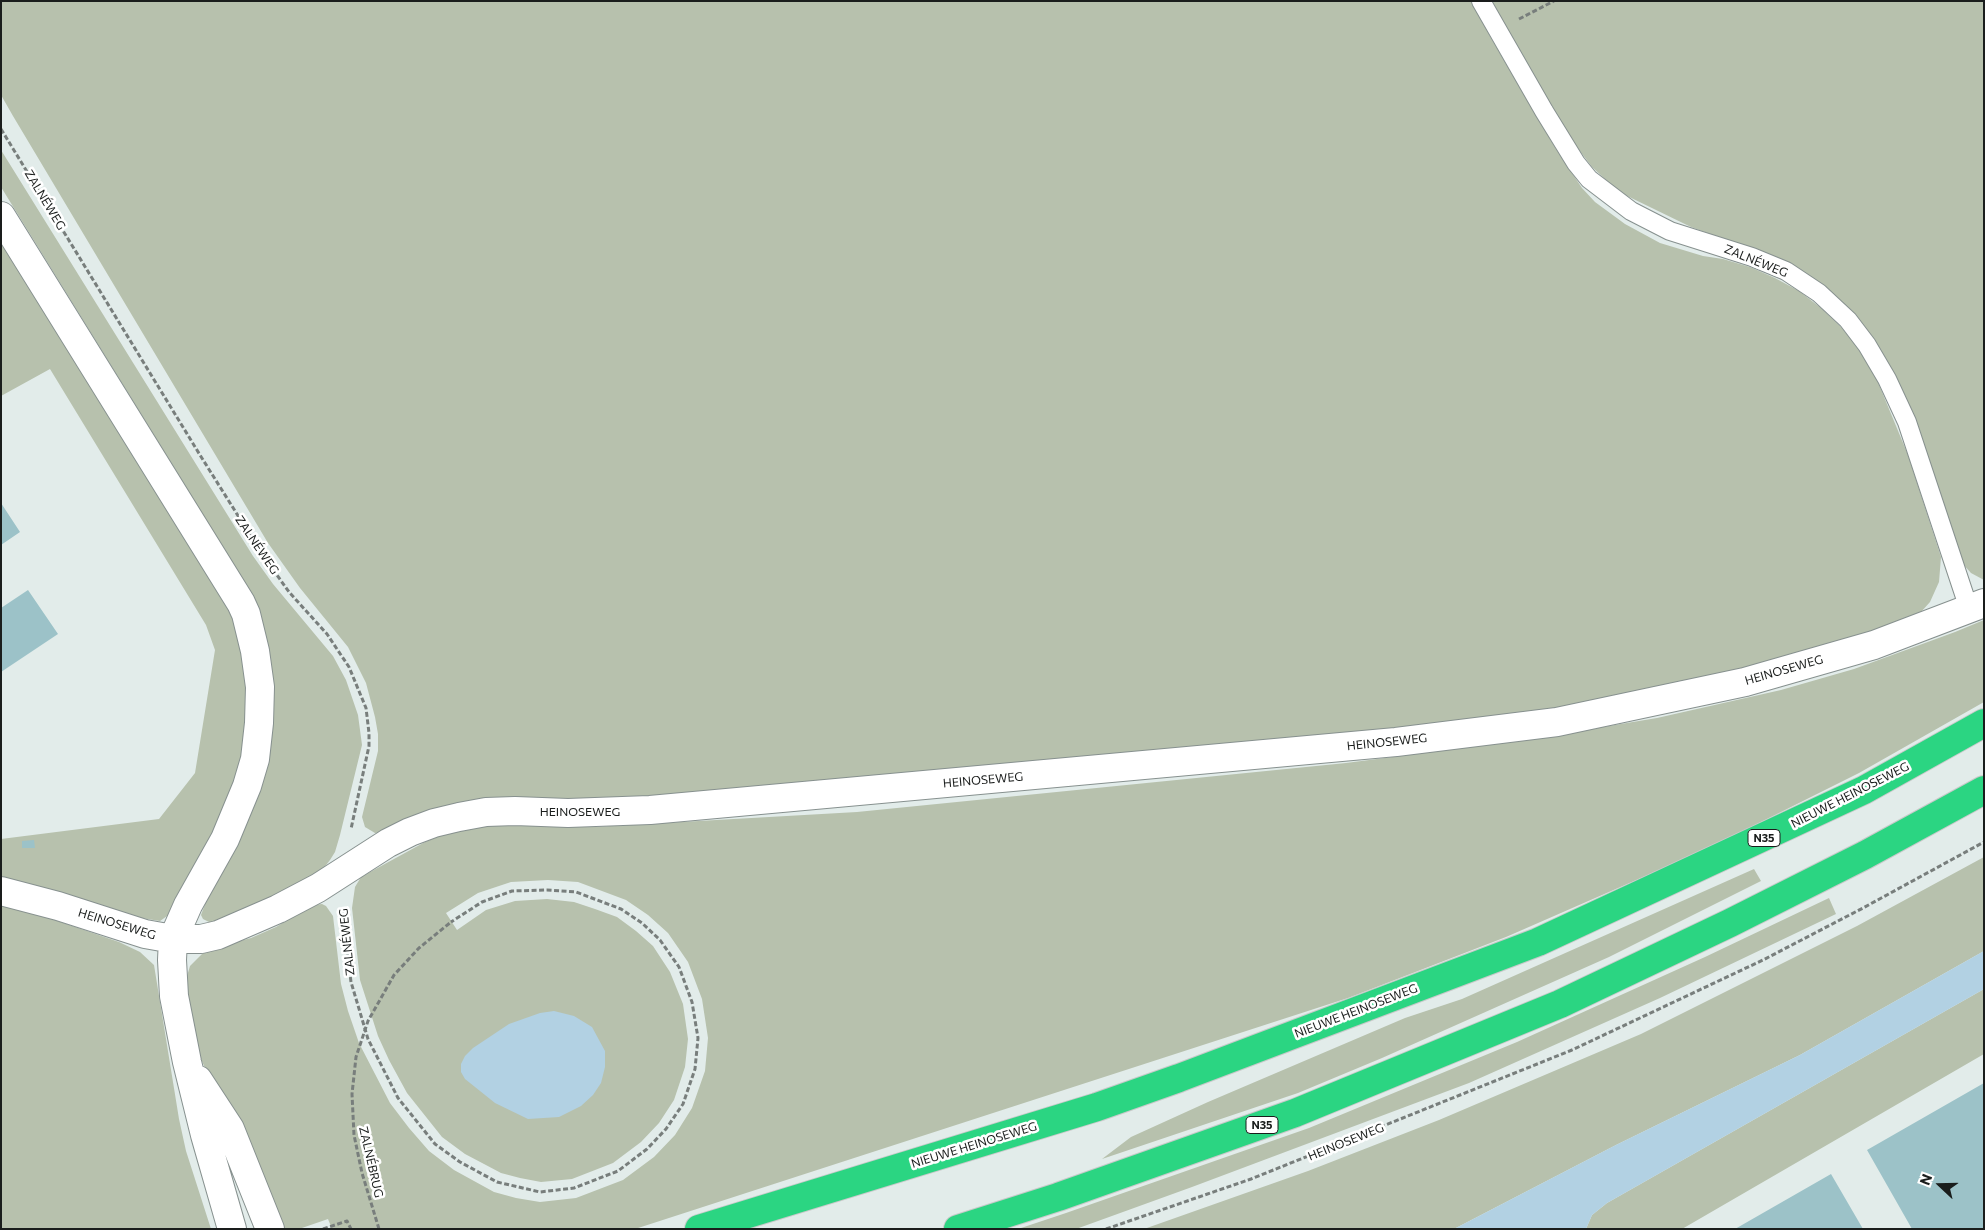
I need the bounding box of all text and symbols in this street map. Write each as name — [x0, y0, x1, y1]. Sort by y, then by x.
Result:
street label: ZALNÉWEG — [21, 167, 69, 233]
street label: ZALNÉWEG — [1722, 242, 1790, 280]
street label: ZALNÉWEG — [232, 513, 282, 577]
street label: HEINOSEWEG — [1743, 652, 1825, 688]
street label: HEINOSEWEG — [1346, 731, 1428, 753]
street label: NIEUWE HEINOSEWEG — [1789, 759, 1911, 831]
street label: HEINOSEWEG — [942, 769, 1024, 791]
street label: HEINOSEWEG — [540, 805, 620, 819]
road number: N35 — [1748, 830, 1780, 846]
street label: HEINOSEWEG — [76, 905, 158, 943]
street label: ZALNÉWEG — [336, 908, 358, 976]
street label: NIEUWE HEINOSEWEG — [1292, 981, 1420, 1041]
road number: N35 — [1246, 1116, 1278, 1134]
street label: NIEUWE HEINOSEWEG — [909, 1119, 1039, 1171]
street label: HEINOSEWEG — [1306, 1120, 1386, 1164]
street label: ZALNÉBRUG — [356, 1125, 386, 1199]
north arrow — [1915, 1160, 1965, 1210]
text: N — [1916, 1171, 1935, 1187]

